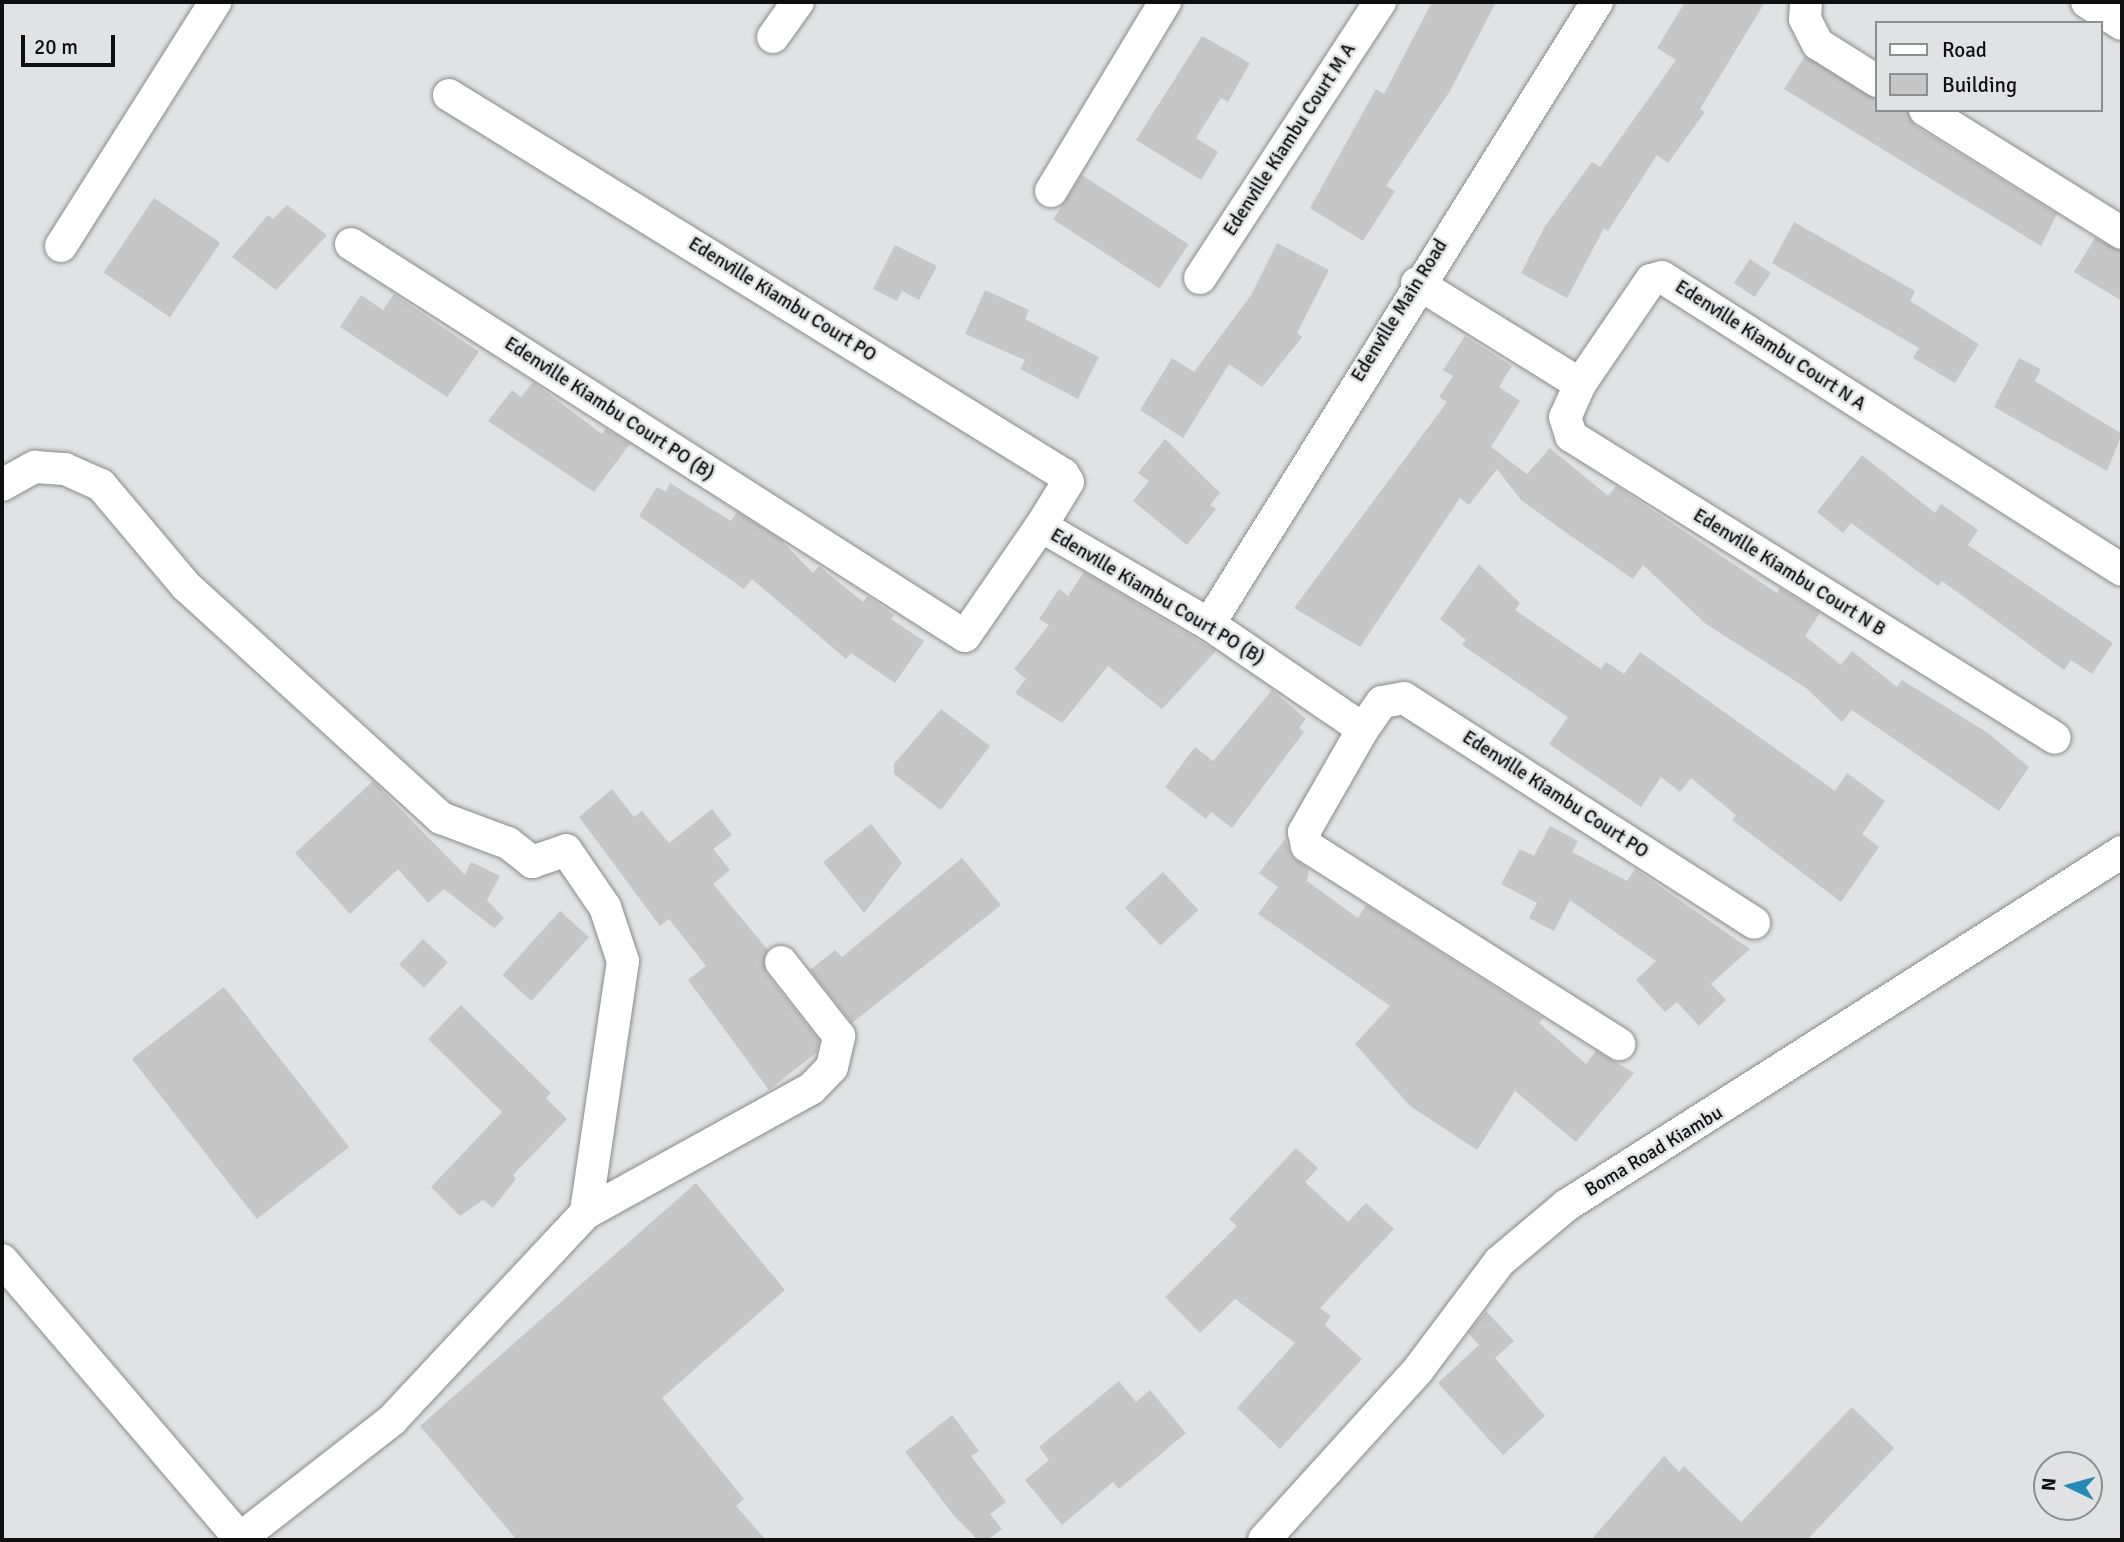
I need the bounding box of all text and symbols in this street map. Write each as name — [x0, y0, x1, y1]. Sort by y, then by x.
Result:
scale bar — [24, 21, 119, 65]
legend — [1876, 21, 2103, 112]
text: 20 m — [34, 34, 78, 60]
text: Road — [1942, 37, 1987, 63]
street label: Edenville Kiambu Court M A — [1219, 39, 1361, 241]
text: Building — [1942, 72, 2017, 98]
street label: Edenville Kiambu Court PO — [684, 233, 880, 367]
street label: Edenville Main Road — [1347, 236, 1453, 386]
street label: Edenville Kiambu Court N A — [1670, 276, 1870, 416]
street label: Edenville Kiambu Court PO (B) — [500, 333, 718, 485]
street label: Edenville Kiambu Court N B — [1689, 504, 1889, 642]
street label: Edenville Kiambu Court PO (B) — [1046, 524, 1268, 670]
street label: Edenville Kiambu Court PO — [1458, 726, 1652, 864]
street label: Boma Road Kiambu — [1581, 1102, 1727, 1202]
north arrow — [2033, 1451, 2103, 1521]
text: N — [2037, 1477, 2062, 1492]

